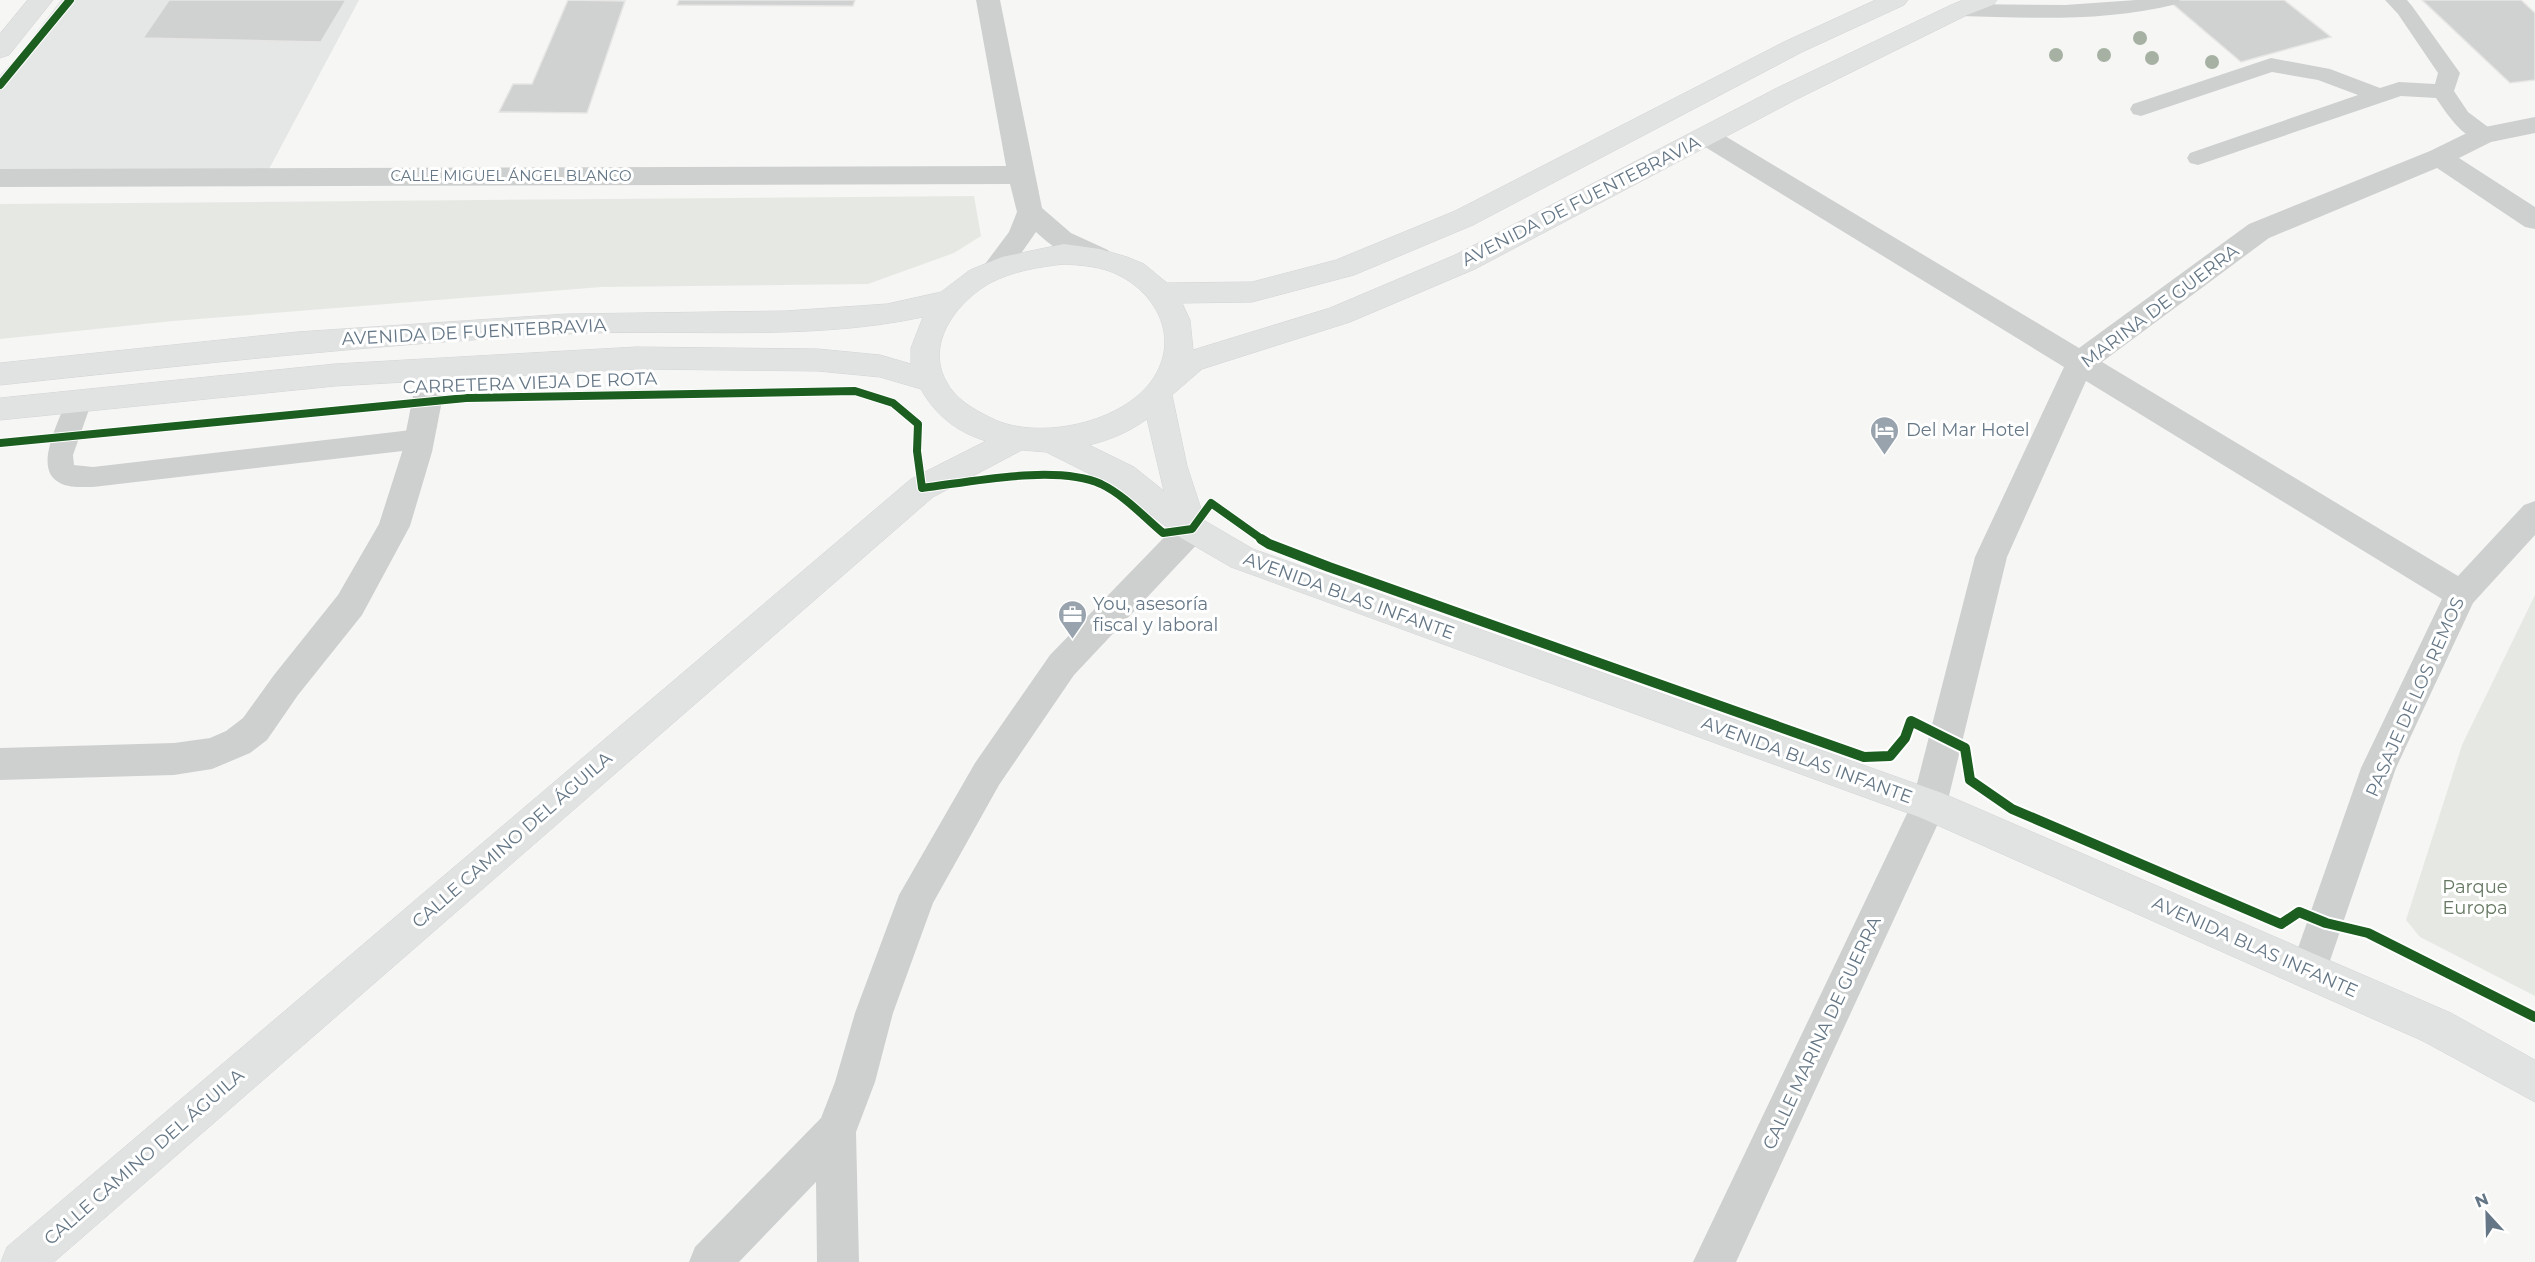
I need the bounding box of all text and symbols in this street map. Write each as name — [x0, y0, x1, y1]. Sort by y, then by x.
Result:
street label: AVENIDA DE FUENTEBRAVIA — [1458, 131, 1704, 271]
street label: CALLE MIGUEL ÁNGEL BLANCO — [390, 166, 632, 185]
street label: MARINA DE GUERRA — [2077, 240, 2243, 372]
street label: AVENIDA DE FUENTEBRAVIA — [341, 314, 607, 350]
street label: CARRETERA VIEJA DE ROTA — [402, 368, 658, 398]
hotel icon: Del Mar Hotel — [1869, 414, 1901, 456]
place label: Del Mar Hotel — [1906, 419, 2030, 441]
street label: AVENIDA BLAS INFANTE — [1241, 548, 1457, 644]
place label: You, asesoría fiscal y laboral — [1093, 593, 1218, 636]
street label: PASAJE DE LOS REMOS — [2361, 594, 2469, 800]
office icon: You, asesoría fiscal y laboral — [1056, 598, 1088, 640]
street label: AVENIDA BLAS INFANTE — [1699, 712, 1915, 808]
street label: CALLE CAMINO DEL ÁGUILA — [407, 747, 617, 933]
park label: Parque Europa — [2442, 876, 2508, 919]
street label: AVENIDA BLAS INFANTE — [2149, 892, 2361, 1002]
street label: CALLE MARINA DE GUERRA — [1758, 913, 1886, 1153]
street label: CALLE CAMINO DEL ÁGUILA — [39, 1064, 249, 1250]
north arrow — [2457, 1184, 2517, 1244]
text: N — [2472, 1189, 2491, 1212]

